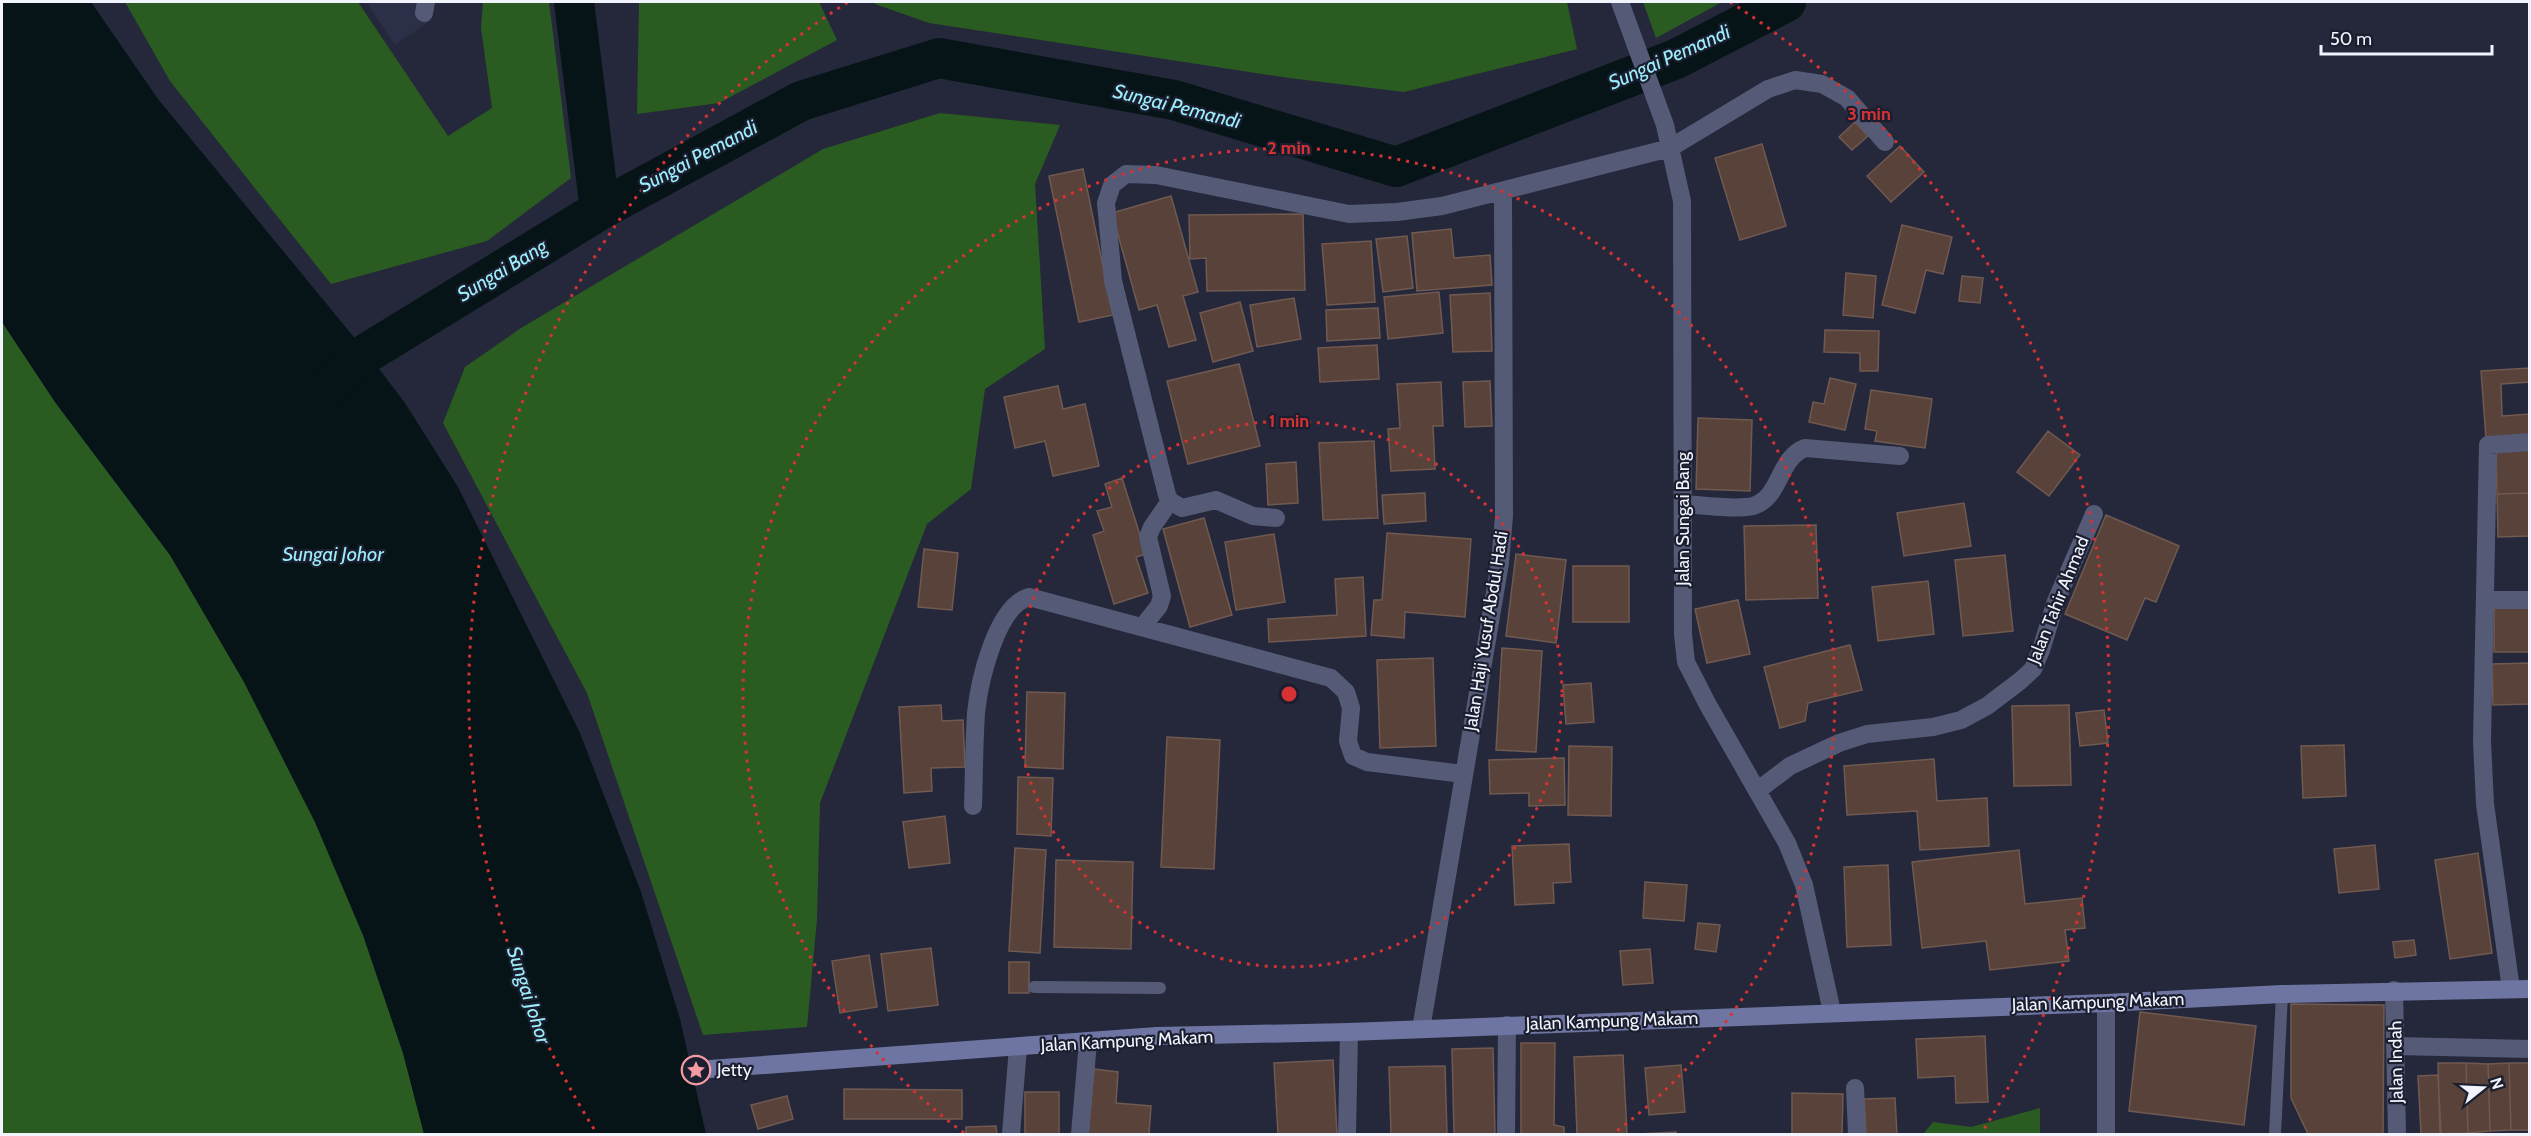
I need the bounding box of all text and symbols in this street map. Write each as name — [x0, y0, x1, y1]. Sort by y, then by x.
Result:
scale bar — [2321, 18, 2492, 56]
water label: Sungai Pemandi — [1604, 19, 1734, 95]
text: 50 m — [2330, 28, 2372, 50]
water label: Sungai Pemandi — [1111, 79, 1244, 134]
text: 3 min — [1847, 103, 1891, 125]
water label: Sungai Pemandi — [635, 114, 762, 197]
text: 2 min — [1267, 137, 1311, 159]
water label: Sungai Bang — [453, 233, 552, 306]
text: 1 min — [1269, 410, 1309, 432]
street label: Jalan Sungai Bang — [1672, 451, 1694, 587]
street label: Jalan Haji Yusuf Abdul Hadi — [1459, 530, 1513, 733]
street label: Jalan Tahir Ahmad — [2022, 533, 2094, 668]
water label: Sungai Johor — [282, 542, 384, 566]
centre of rings — [1279, 684, 1299, 704]
water label: Sungai Johor — [502, 943, 556, 1048]
street label: Jalan Kampung Makam — [2010, 988, 2185, 1016]
street label: Jalan Kampung Makam — [1524, 1007, 1699, 1035]
street label: Jalan Indah — [2384, 1020, 2408, 1105]
street label: Jalan Kampung Makam — [1039, 1025, 1214, 1057]
place icon: Jetty — [680, 1054, 712, 1086]
north arrow — [2453, 1058, 2513, 1118]
place label: Jetty — [716, 1059, 752, 1081]
text: N — [2486, 1075, 2508, 1092]

